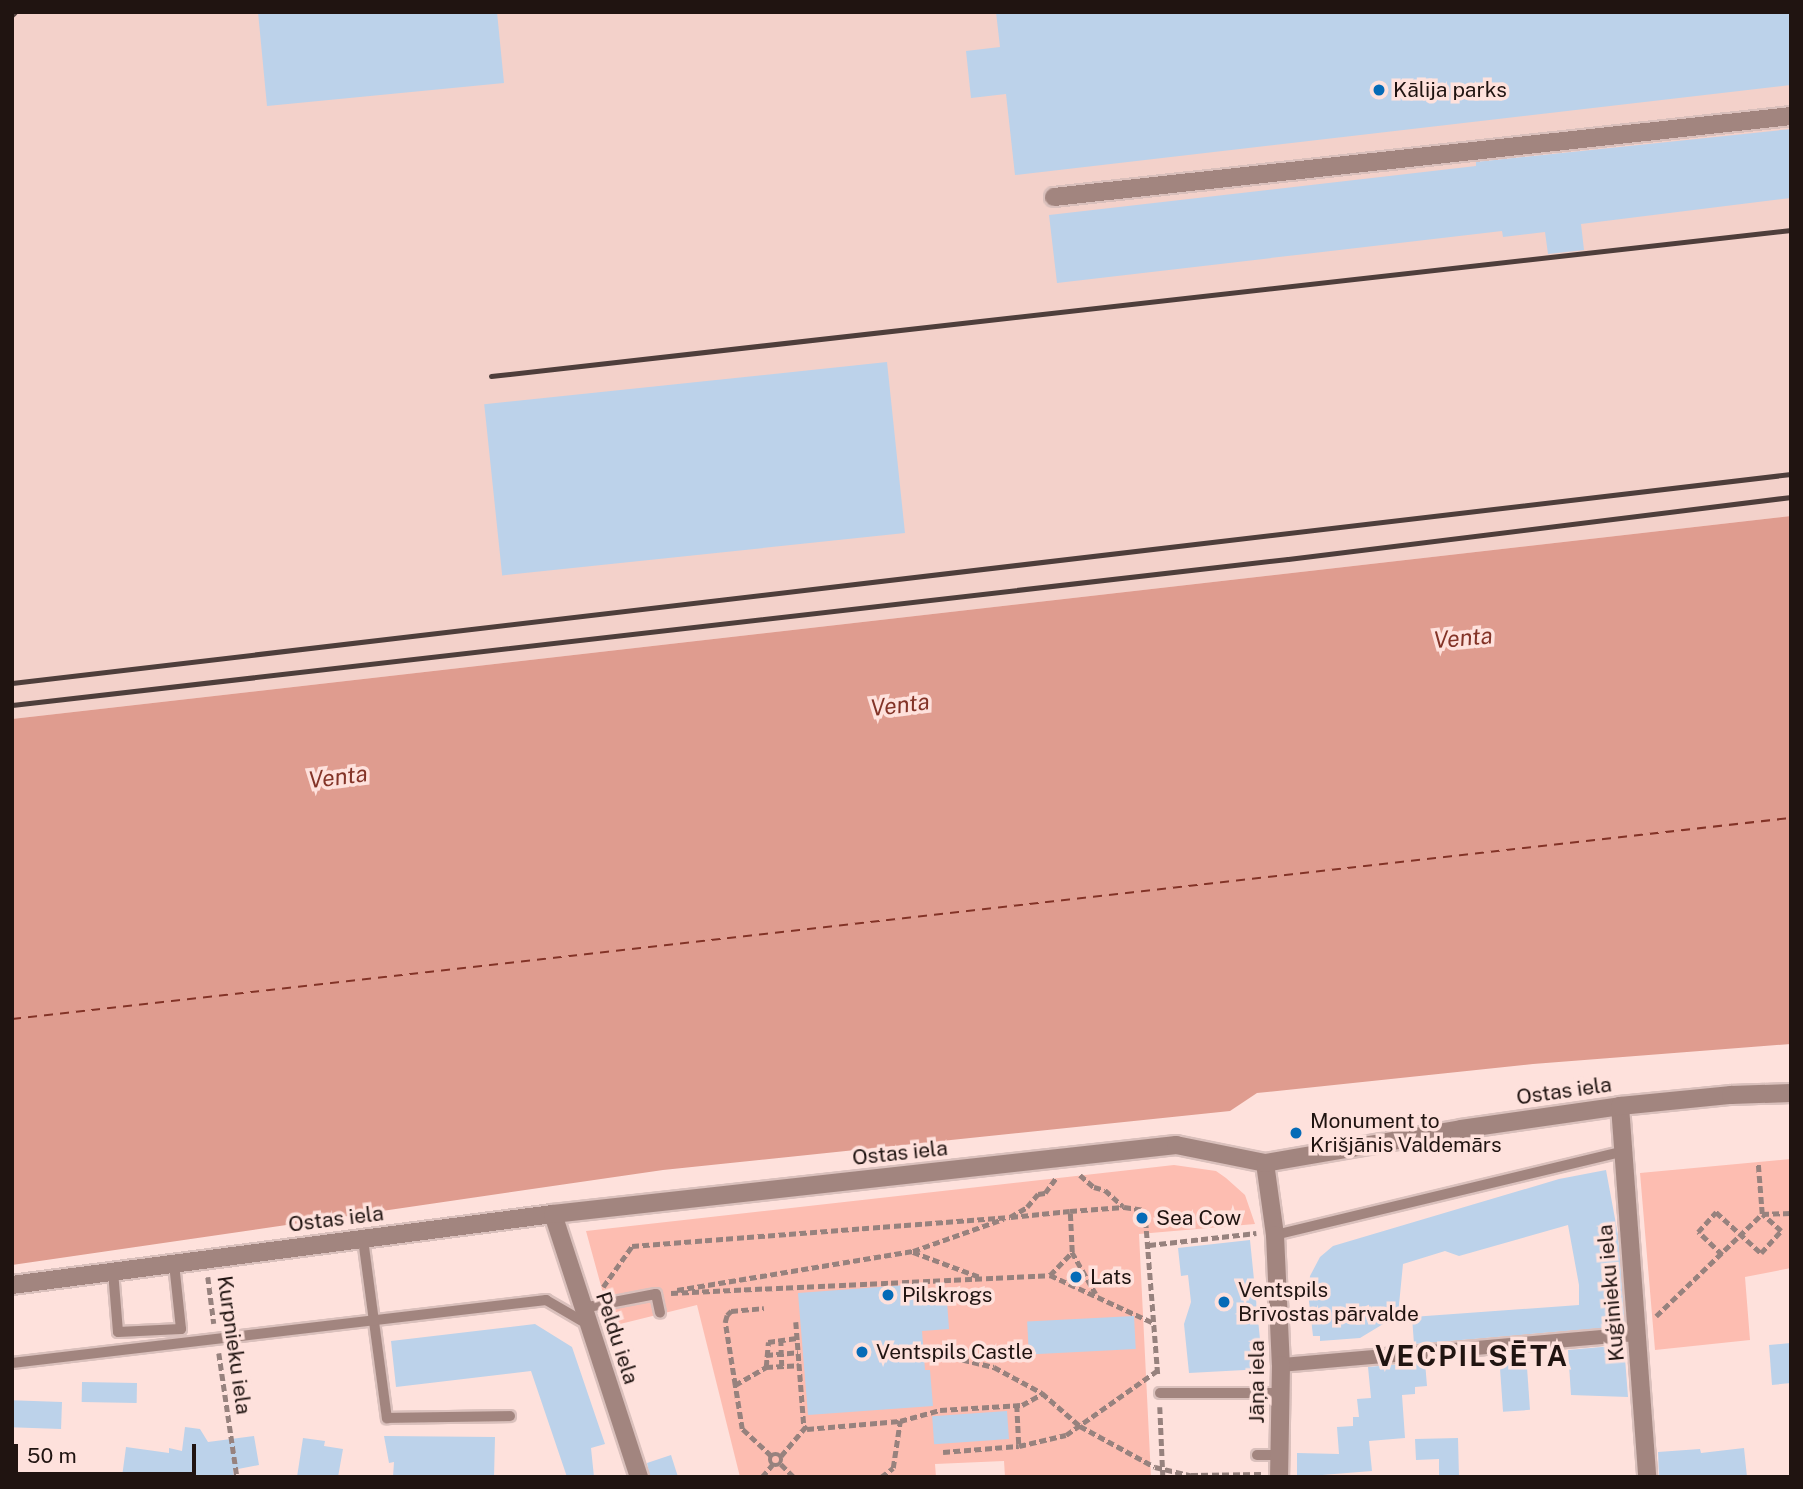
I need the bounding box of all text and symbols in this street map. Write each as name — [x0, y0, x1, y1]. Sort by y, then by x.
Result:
place label: Kālija parks — [1393, 77, 1507, 103]
marker: Kālija parks — [1371, 82, 1387, 98]
water label: Venta — [1432, 622, 1494, 654]
water label: Venta — [869, 688, 931, 722]
water label: Venta — [307, 760, 369, 794]
street label: Ostas iela — [1515, 1072, 1613, 1110]
place label: Monument to Krišjānis Valdemārs — [1310, 1108, 1502, 1158]
marker: Monument to Krišjānis Valdemārs — [1288, 1125, 1304, 1141]
street label: Ostas iela — [851, 1135, 949, 1171]
street label: Ostas iela — [287, 1201, 385, 1237]
place label: Sea Cow — [1156, 1205, 1241, 1231]
marker: Sea Cow — [1134, 1210, 1150, 1226]
street label: Kuģinieku iela — [1592, 1224, 1630, 1362]
place label: Lats — [1090, 1264, 1132, 1290]
marker: Lats — [1068, 1269, 1084, 1285]
street label: Kurpnieku iela — [212, 1274, 256, 1416]
place label: Ventspils Brīvostas pārvalde — [1238, 1277, 1419, 1327]
place label: Pilskrogs — [902, 1282, 992, 1308]
marker: Pilskrogs — [880, 1287, 896, 1303]
street label: Peldu iela — [590, 1289, 644, 1387]
marker: Ventspils Brīvostas pārvalde — [1216, 1294, 1232, 1310]
place label: Ventspils Castle — [876, 1339, 1033, 1365]
district label: VECPILSĒTA — [1376, 1339, 1568, 1373]
street label: Jāņa iela — [1244, 1340, 1270, 1424]
marker: Ventspils Castle — [854, 1344, 870, 1360]
scale bar — [18, 1430, 200, 1474]
text: 50 m — [27, 1443, 77, 1468]

